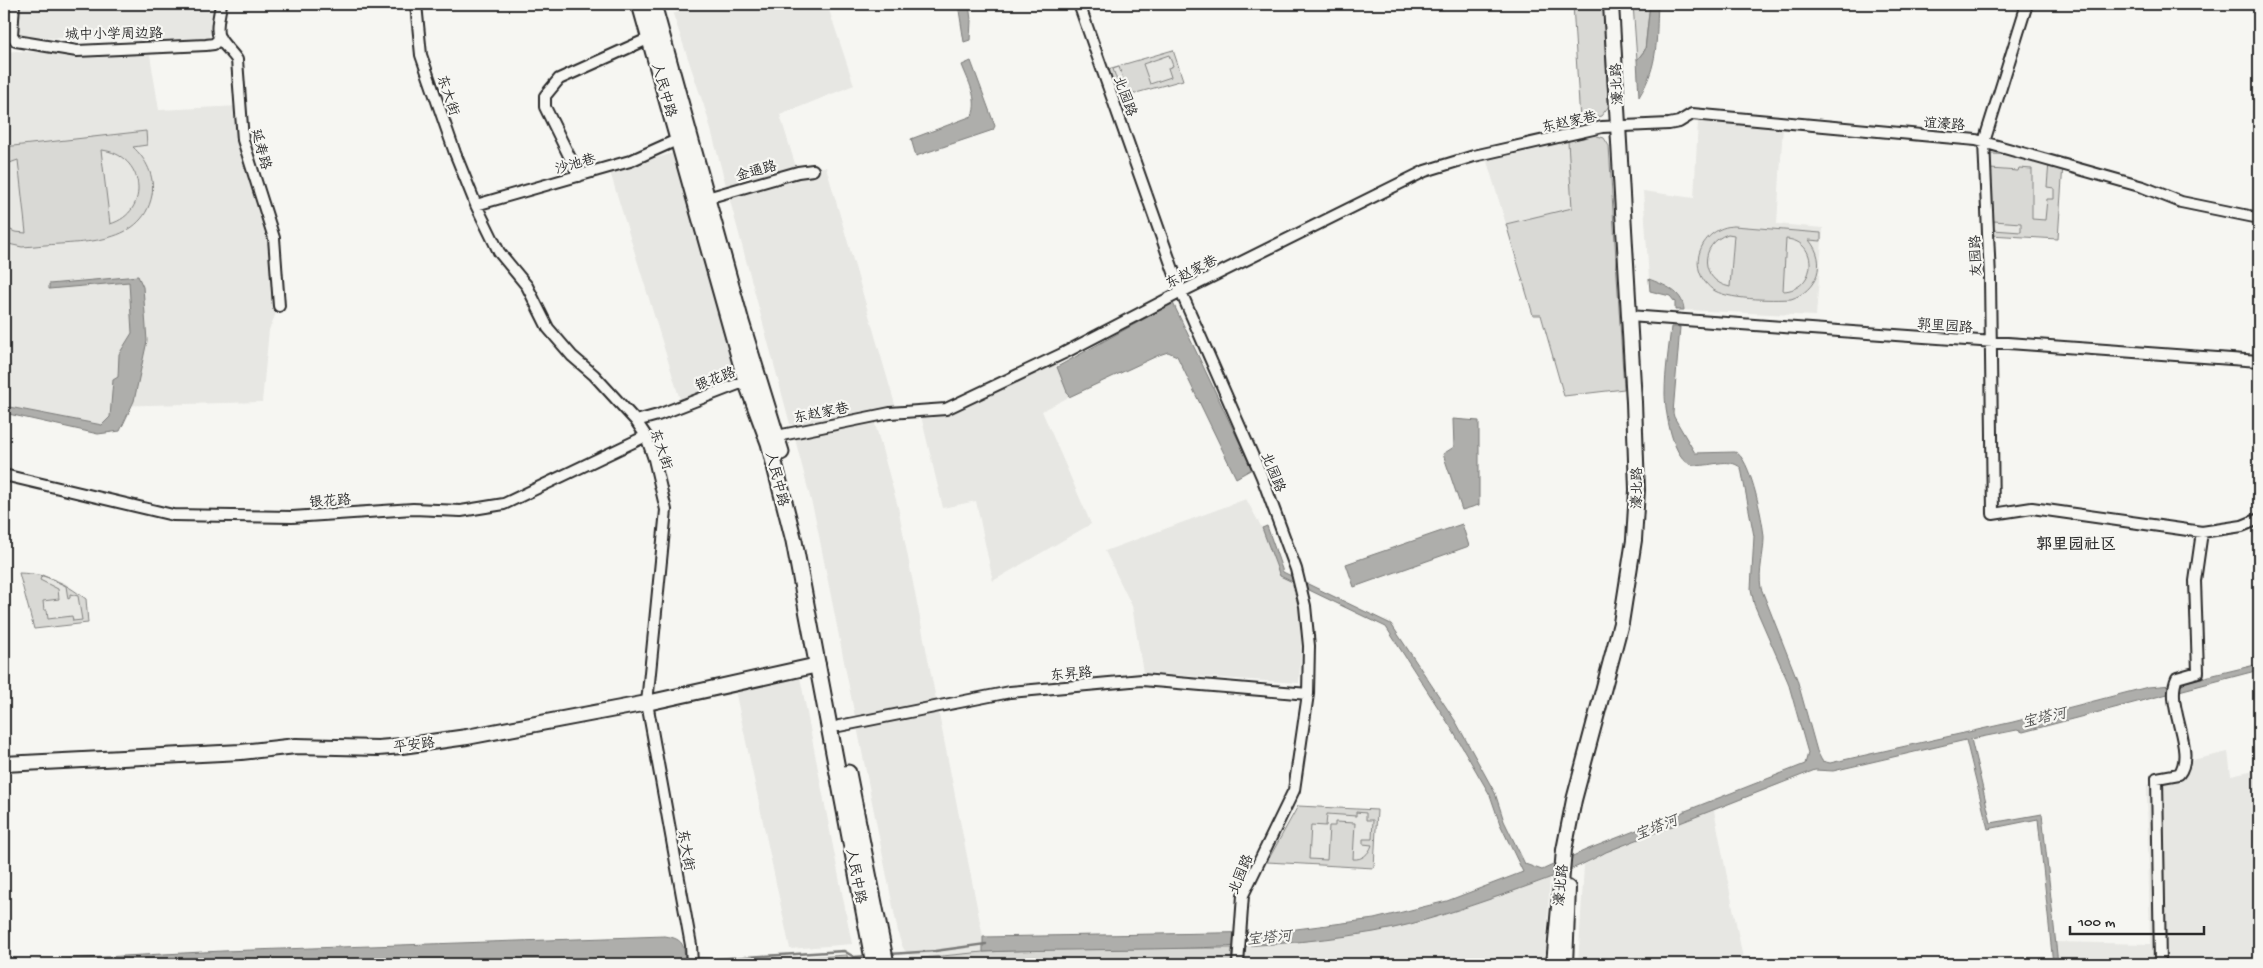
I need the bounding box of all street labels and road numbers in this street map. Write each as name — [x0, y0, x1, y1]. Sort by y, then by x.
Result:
street label: 城中小学周边路 — [65, 25, 163, 45]
street label: 人民中路 — [647, 61, 679, 120]
street label: 濠北路 — [1608, 62, 1628, 105]
street label: 东大街 — [432, 73, 462, 118]
street label: 北园路 — [1108, 74, 1140, 119]
street label: 东赵家巷 — [1540, 108, 1600, 138]
street label: 谊濠路 — [1922, 115, 1965, 135]
street label: 延寿路 — [246, 127, 274, 172]
street label: 沙池巷 — [553, 151, 599, 179]
street label: 金通路 — [734, 157, 779, 186]
street label: 友园路 — [1967, 235, 1987, 277]
street label: 东赵家巷 — [1163, 252, 1222, 294]
street label: 郭里园路 — [1916, 316, 1973, 338]
street label: 银花路 — [693, 364, 739, 396]
street label: 东赵家巷 — [792, 400, 852, 428]
street label: 东大街 — [645, 427, 675, 472]
street label: 人民中路 — [761, 450, 792, 509]
street label: 北园路 — [1256, 450, 1288, 496]
street label: 濠北路 — [1629, 467, 1647, 509]
street label: 银花路 — [309, 492, 352, 512]
street label: 东昇路 — [1049, 664, 1093, 686]
street label: 平安路 — [392, 734, 436, 757]
street label: 东大街 — [673, 828, 698, 873]
street label: 人民中路 — [841, 847, 869, 906]
street label: 北园路 — [1225, 852, 1258, 898]
street label: 濠北路 — [1551, 863, 1573, 907]

